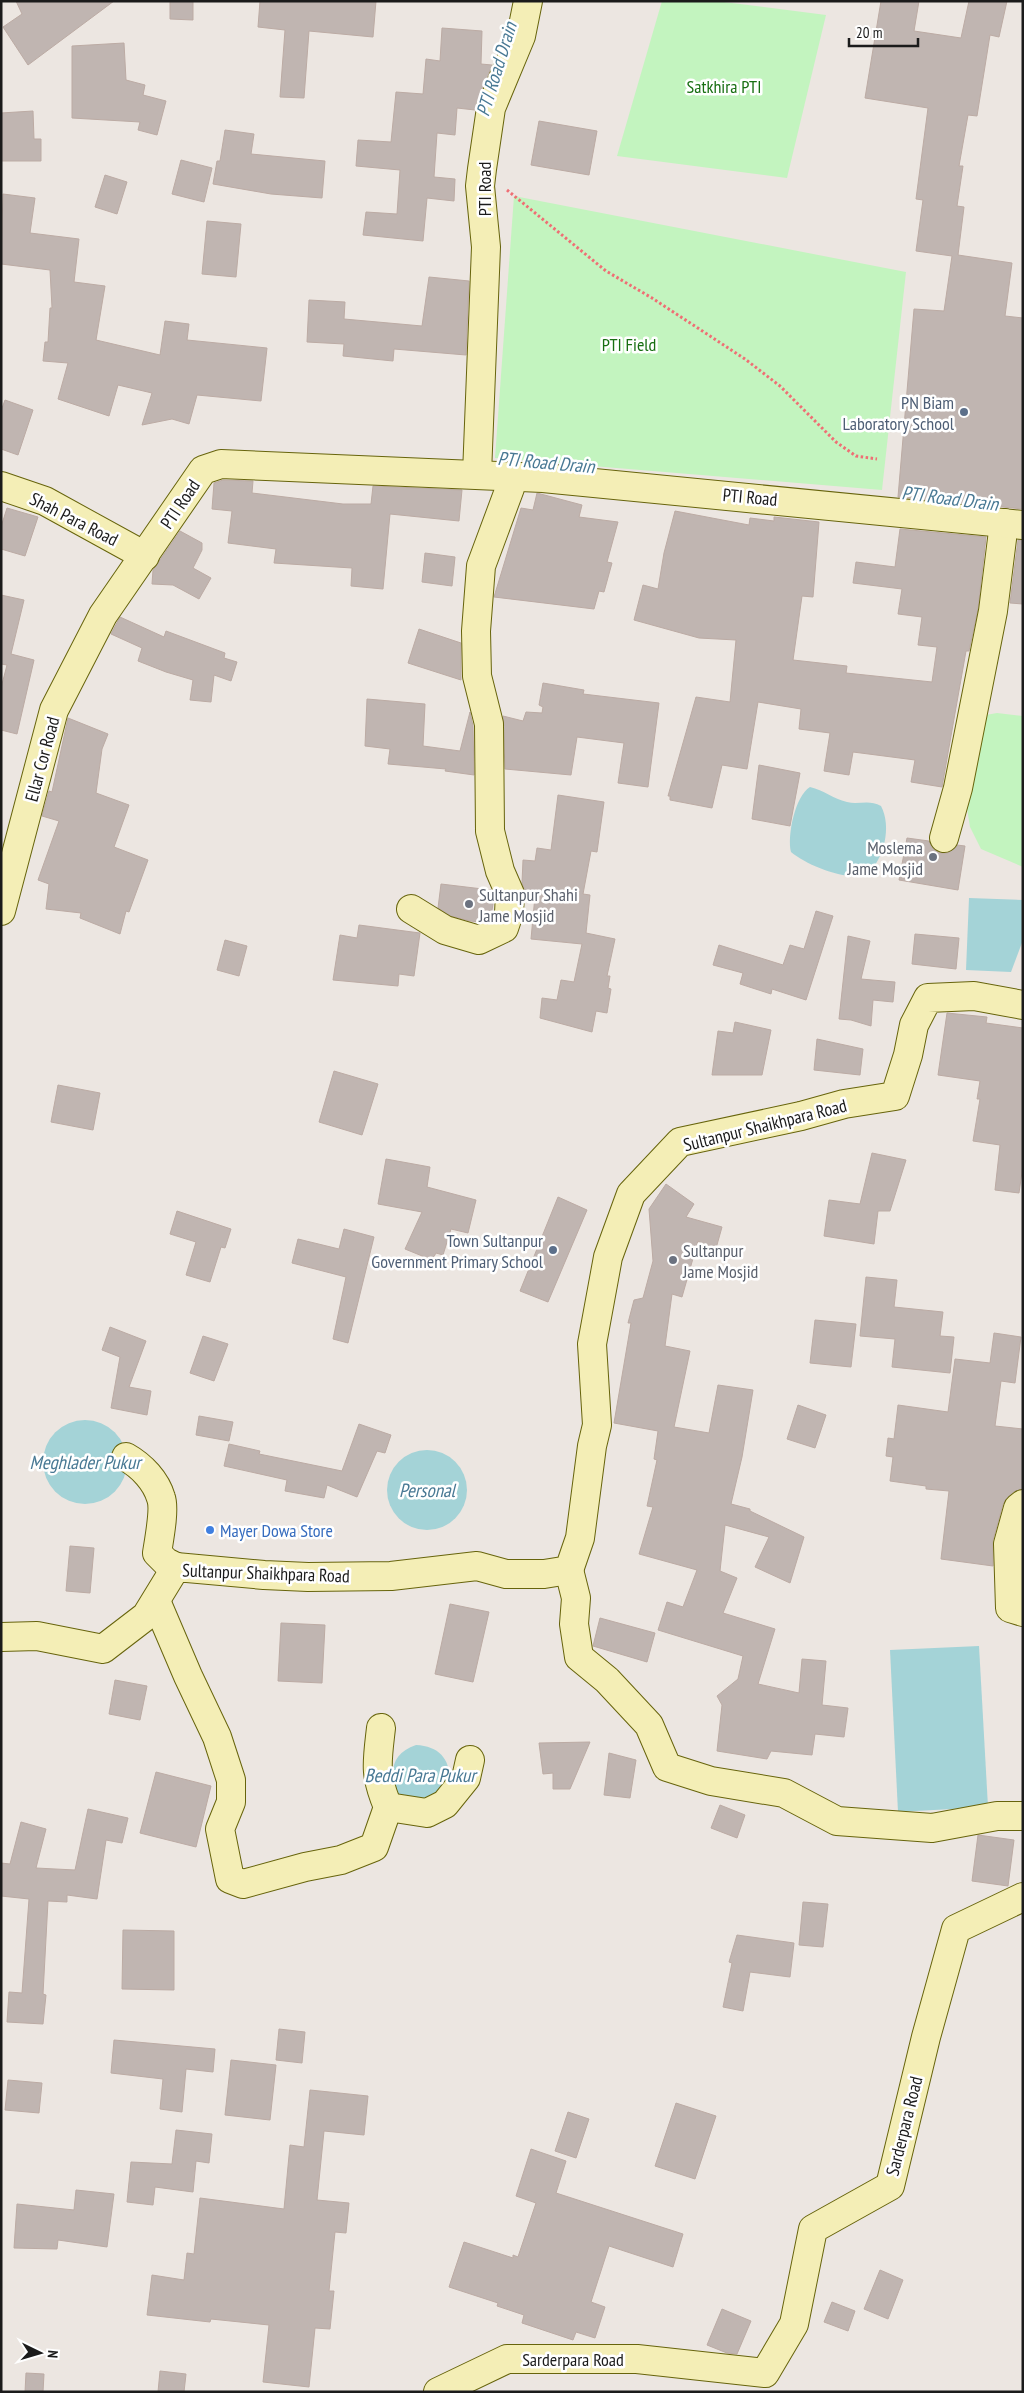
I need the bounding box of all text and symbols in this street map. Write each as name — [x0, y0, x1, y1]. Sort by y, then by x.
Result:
scale bar — [849, 15, 918, 47]
water label: PTI Road Drain — [470, 18, 522, 119]
text: 20 m — [856, 23, 882, 42]
park label: Satkhira PTI — [687, 75, 761, 98]
street label: PTI Road — [473, 162, 496, 216]
park label: PTI Field — [602, 333, 656, 356]
place label: PN Biam Laboratory School — [843, 391, 955, 435]
marker: PN Biam Laboratory School — [958, 406, 970, 418]
water label: PTI Road Drain — [497, 446, 597, 478]
street label: PTI Road — [155, 475, 205, 533]
water label: PTI Road Drain — [900, 480, 1001, 516]
street label: PTI Road — [722, 483, 778, 511]
street label: Shah Para Road — [26, 487, 122, 551]
street label: Ellar Cor Road — [20, 714, 64, 804]
place label: Moslema Jame Mosjid — [847, 836, 923, 880]
marker: Moslema Jame Mosjid — [927, 851, 939, 863]
place label: Sultanpur Shahi Jame Mosjid — [478, 883, 578, 927]
marker: Sultanpur Shahi Jame Mosjid — [463, 898, 475, 910]
street label: Sultanpur Shaikhpara Road — [681, 1094, 849, 1156]
place label: Town Sultanpur Government Primary School — [371, 1229, 544, 1273]
place label: Sultanpur Jame Mosjid — [682, 1239, 758, 1283]
marker: Town Sultanpur Government Primary School — [547, 1244, 559, 1256]
marker: Sultanpur Jame Mosjid — [667, 1254, 679, 1266]
water label: Meghlader Pukur — [30, 1450, 143, 1474]
water label: Personal — [399, 1478, 457, 1502]
place label: Mayer Dowa Store — [220, 1519, 333, 1542]
marker: Mayer Dowa Store — [204, 1524, 216, 1536]
street label: Sultanpur Shaikhpara Road — [182, 1559, 350, 1587]
water label: Beddi Para Pukur — [364, 1763, 478, 1787]
street label: Sarderpara Road — [881, 2074, 927, 2178]
north arrow — [15, 2328, 65, 2378]
street label: Sarderpara Road — [522, 2348, 624, 2371]
text: N — [44, 2350, 62, 2359]

